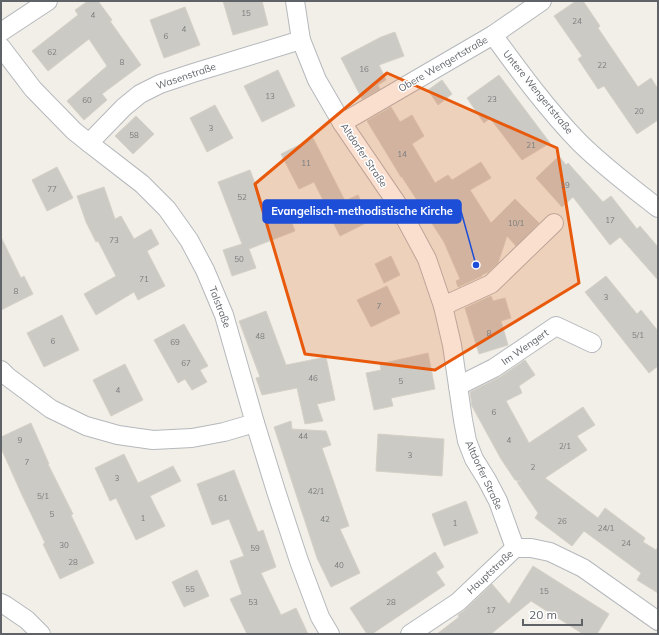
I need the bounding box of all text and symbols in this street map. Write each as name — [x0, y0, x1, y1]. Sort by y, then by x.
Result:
house number: 15 — [241, 8, 251, 18]
house number: 4 — [91, 10, 96, 20]
house number: 24 — [572, 16, 582, 26]
house number: 4 — [182, 24, 187, 34]
house number: 6 — [164, 31, 169, 41]
street label: Obere Wengertstraße — [396, 33, 490, 95]
house number: 62 — [47, 47, 57, 57]
street label: Untere Wengertstraße — [500, 47, 576, 137]
house number: 8 — [120, 57, 125, 67]
street label: Wasenstraße — [154, 60, 218, 92]
house number: 22 — [597, 60, 607, 70]
house number: 16 — [359, 64, 369, 74]
house number: 13 — [265, 91, 275, 101]
house number: 23 — [487, 94, 497, 104]
house number: 60 — [82, 95, 92, 105]
house number: 20 — [634, 106, 644, 116]
street label: Altdorfer Straße — [338, 120, 390, 190]
house number: 3 — [209, 123, 214, 133]
house number: 58 — [129, 130, 139, 140]
house number: 21 — [526, 140, 536, 150]
house number: 14 — [397, 149, 407, 159]
house number: 11 — [301, 158, 311, 168]
house number: 19 — [560, 180, 570, 190]
house number: 77 — [47, 184, 57, 194]
house number: 52 — [237, 192, 247, 202]
callout: Evangelisch-methodistische Kirche — [263, 200, 461, 223]
text: Evangelisch-methodistische Kirche — [271, 204, 453, 218]
house number: 17 — [605, 215, 615, 225]
house number: 10/1 — [508, 218, 525, 228]
house number: 73 — [109, 235, 119, 245]
house number: 50 — [234, 254, 244, 264]
house number: 71 — [139, 274, 149, 284]
street label: Talstraße — [206, 284, 234, 330]
house number: 8 — [14, 286, 19, 296]
house number: 3 — [604, 292, 609, 302]
house number: 7 — [377, 301, 382, 311]
street label: Im Wengert — [499, 326, 552, 368]
house number: 8 — [487, 328, 492, 338]
house number: 5/1 — [632, 330, 644, 340]
house number: 48 — [255, 331, 265, 341]
house number: 6 — [51, 336, 56, 346]
house number: 69 — [170, 337, 180, 347]
house number: 67 — [181, 358, 191, 368]
house number: 46 — [308, 373, 318, 383]
house number: 5 — [399, 376, 404, 386]
house number: 4 — [116, 385, 121, 395]
house number: 6 — [492, 407, 497, 417]
house number: 44 — [298, 431, 308, 441]
house number: 9 — [18, 435, 23, 445]
house number: 4 — [507, 435, 512, 445]
street label: Altdorfer Straße — [462, 438, 506, 512]
house number: 2/1 — [559, 441, 571, 451]
house number: 3 — [408, 450, 413, 460]
house number: 7 — [25, 457, 30, 467]
house number: 2 — [531, 462, 536, 472]
house number: 3 — [115, 473, 120, 483]
house number: 42/1 — [308, 486, 325, 496]
house number: 5/1 — [37, 491, 49, 501]
house number: 61 — [218, 493, 228, 503]
house number: 5 — [50, 509, 55, 519]
house number: 1 — [141, 513, 146, 523]
house number: 42 — [320, 514, 330, 524]
house number: 26 — [557, 516, 567, 526]
house number: 1 — [453, 518, 458, 528]
house number: 24/1 — [598, 523, 615, 533]
house number: 24 — [621, 538, 631, 548]
house number: 30 — [59, 540, 69, 550]
house number: 59 — [250, 543, 260, 553]
street label: Hauptstraße — [464, 547, 516, 597]
house number: 28 — [68, 557, 78, 567]
house number: 40 — [334, 560, 344, 570]
house number: 55 — [185, 584, 195, 594]
house number: 15 — [539, 586, 549, 596]
house number: 53 — [248, 597, 258, 607]
house number: 28 — [386, 597, 396, 607]
scale bar — [523, 601, 582, 627]
house number: 17 — [486, 605, 496, 615]
text: 20 m — [529, 607, 557, 622]

